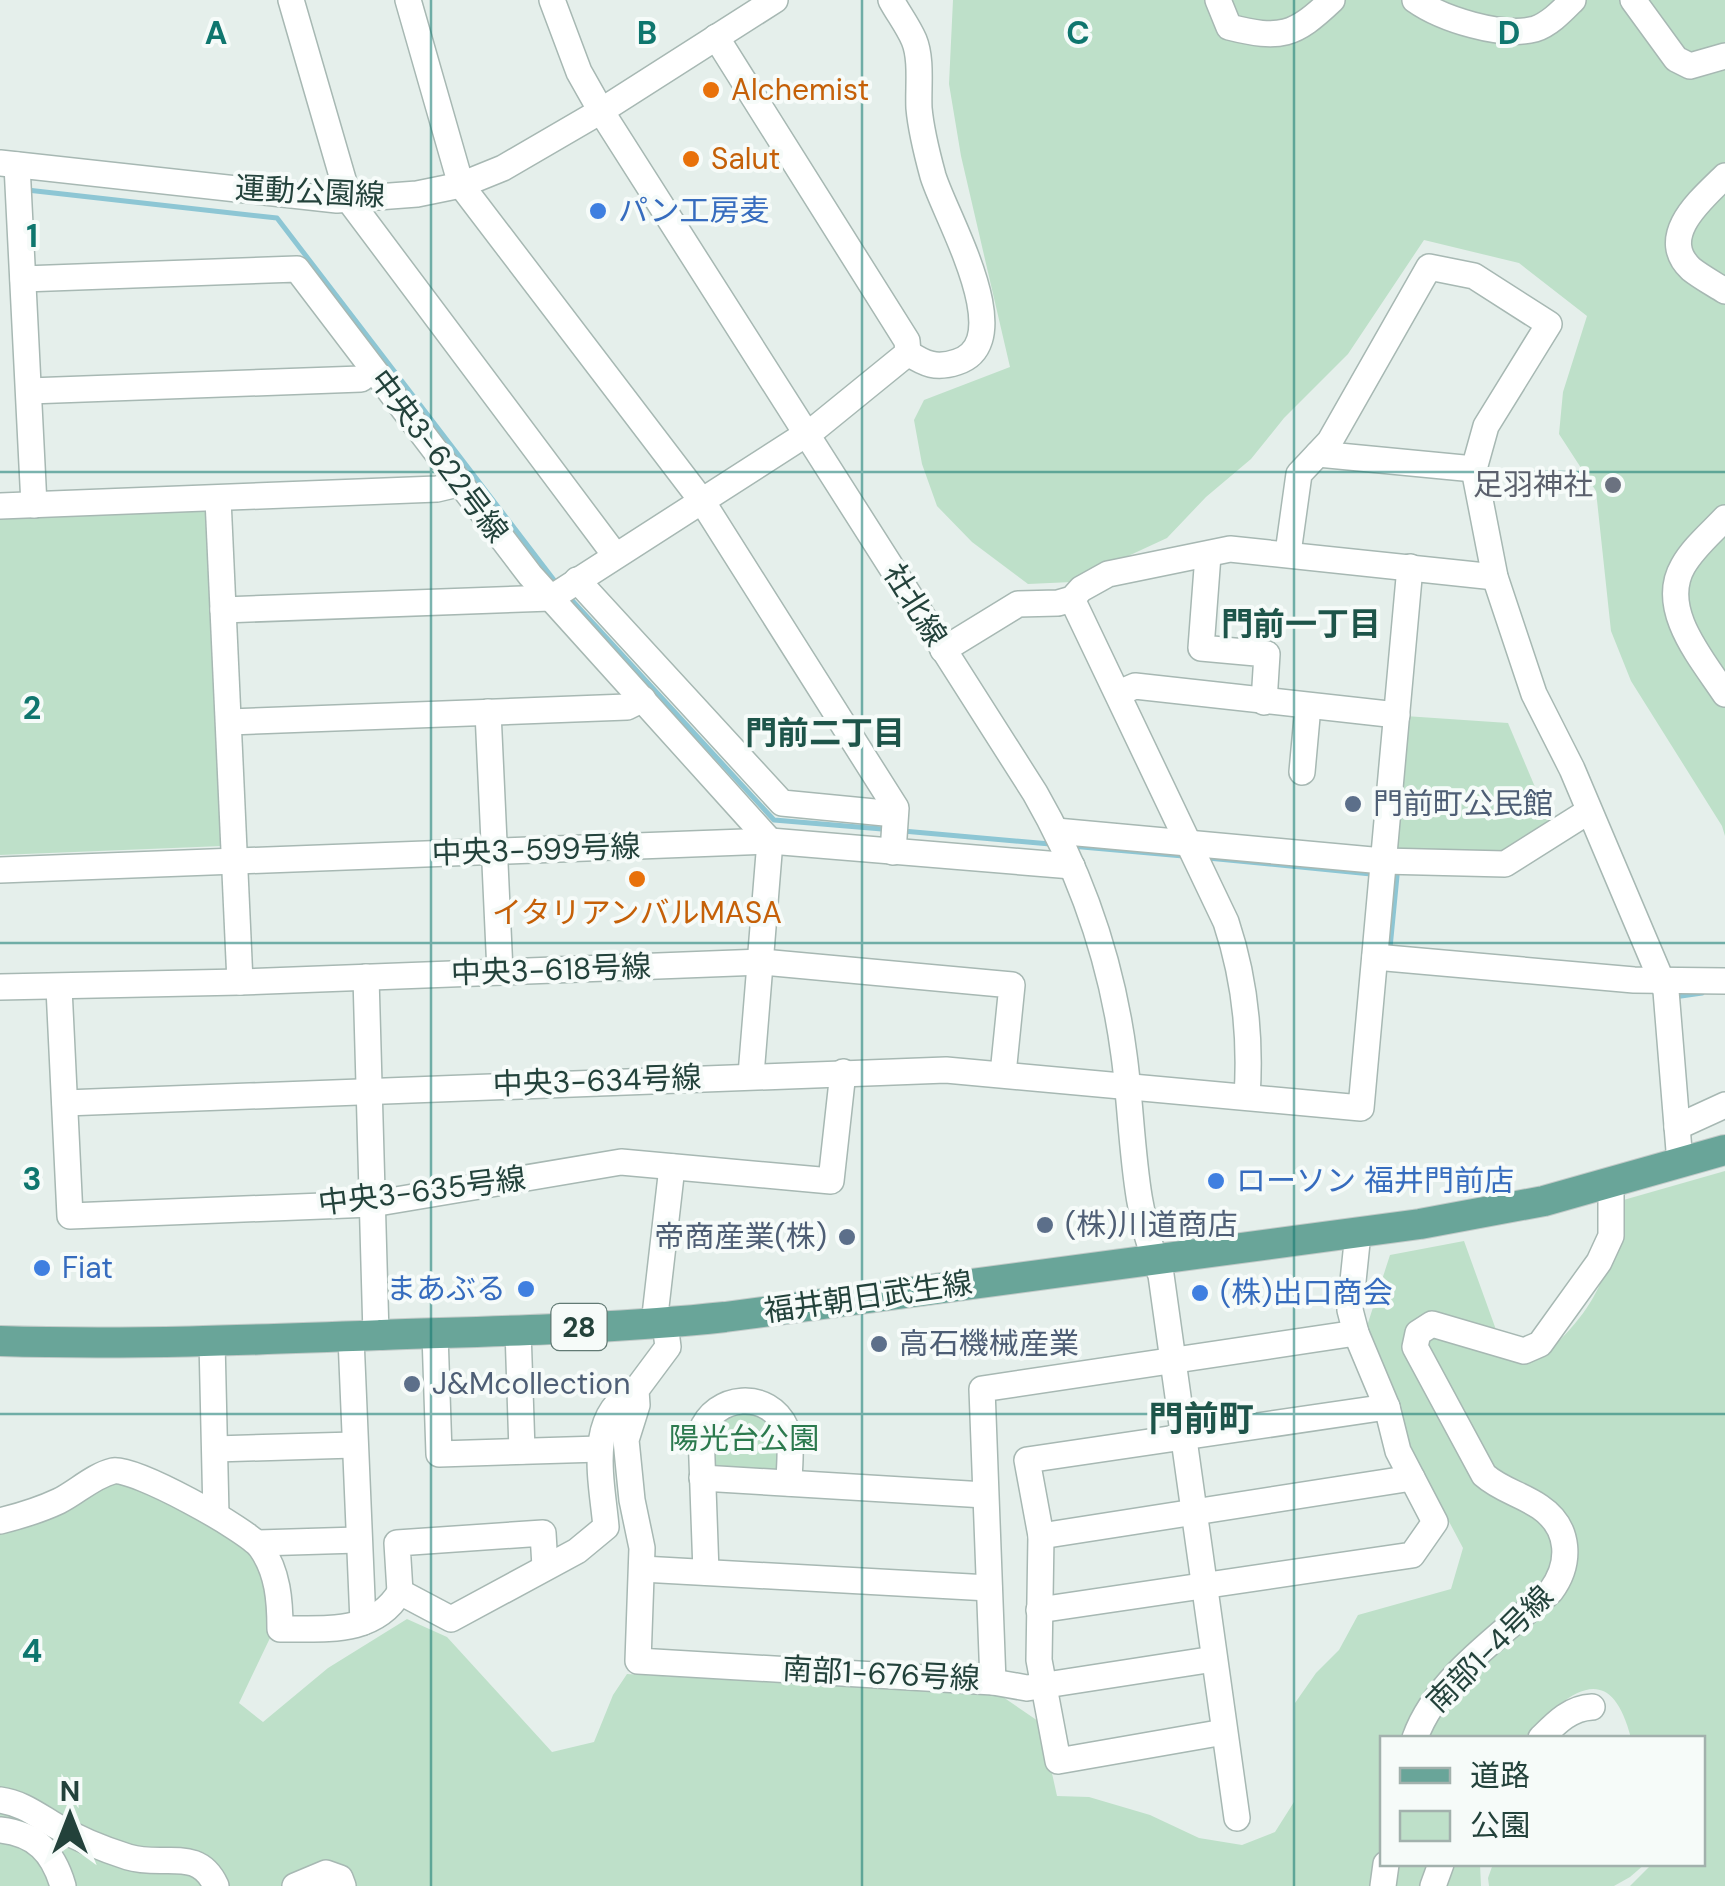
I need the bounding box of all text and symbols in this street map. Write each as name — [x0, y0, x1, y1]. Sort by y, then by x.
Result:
text: A — [205, 12, 227, 54]
text: B — [637, 12, 657, 54]
text: C — [1066, 12, 1090, 54]
text: D — [1498, 12, 1520, 54]
place label: Alchemist — [731, 70, 869, 109]
marker: Alchemist — [700, 79, 722, 101]
place label: Salut — [711, 139, 780, 178]
marker: Salut — [680, 148, 702, 170]
street label: 運動公園線 — [234, 168, 386, 215]
place label: パン工房麦 — [618, 191, 770, 230]
marker: パン工房麦 — [587, 200, 609, 222]
text: 1 — [26, 215, 38, 257]
street label: 中央3-622号線 — [362, 361, 517, 550]
place label: 足羽神社 — [1473, 465, 1593, 504]
marker: 足羽神社 — [1602, 474, 1624, 496]
street label: 社北線 — [875, 556, 956, 653]
district label: 門前一丁目 — [1221, 603, 1381, 645]
text: 2 — [23, 687, 41, 729]
district label: 門前二丁目 — [745, 712, 905, 754]
place label: 門前町公民館 — [1373, 784, 1553, 823]
marker: 門前町公民館 — [1342, 793, 1364, 815]
street label: 中央3-599号線 — [431, 826, 641, 873]
marker: イタリアンバルMASA — [626, 868, 648, 890]
place label: イタリアンバルMASA — [492, 893, 782, 932]
street label: 中央3-618号線 — [450, 947, 652, 992]
street label: 中央3-634号線 — [492, 1057, 702, 1104]
text: 3 — [22, 1158, 42, 1200]
street label: 中央3-635号線 — [316, 1158, 528, 1223]
place label: ローソン 福井門前店 — [1236, 1161, 1514, 1200]
marker: ローソン 福井門前店 — [1205, 1170, 1227, 1192]
place label: (株)川道商店 — [1065, 1205, 1237, 1244]
marker: (株)川道商店 — [1034, 1214, 1056, 1236]
place label: 帝商産業(株) — [655, 1217, 827, 1256]
marker: 帝商産業(株) — [836, 1226, 858, 1248]
place label: Fiat — [62, 1248, 113, 1287]
marker: Fiat — [31, 1257, 53, 1279]
street label: 福井朝日武生線 — [761, 1263, 975, 1330]
place label: まあぶる — [386, 1269, 506, 1308]
place label: (株)出口商会 — [1220, 1273, 1392, 1312]
marker: まあぶる — [515, 1278, 537, 1300]
marker: (株)出口商会 — [1189, 1282, 1211, 1304]
road number: 28 — [552, 1304, 606, 1350]
place label: 高石機械産業 — [899, 1324, 1079, 1363]
marker: 高石機械産業 — [868, 1333, 890, 1355]
place label: J&Mcollection — [432, 1364, 630, 1403]
marker: J&Mcollection — [401, 1373, 423, 1395]
district label: 門前町 — [1148, 1396, 1254, 1442]
park label: 陽光台公園 — [669, 1419, 819, 1458]
street label: 南部1-4号線 — [1418, 1577, 1561, 1720]
text: 4 — [22, 1630, 42, 1672]
street label: 南部1-676号線 — [781, 1649, 981, 1698]
legend — [1380, 1736, 1705, 1866]
text: 道路 — [1470, 1756, 1530, 1795]
north arrow — [20, 1766, 120, 1866]
text: N — [60, 1773, 80, 1810]
text: 公園 — [1470, 1806, 1530, 1845]

